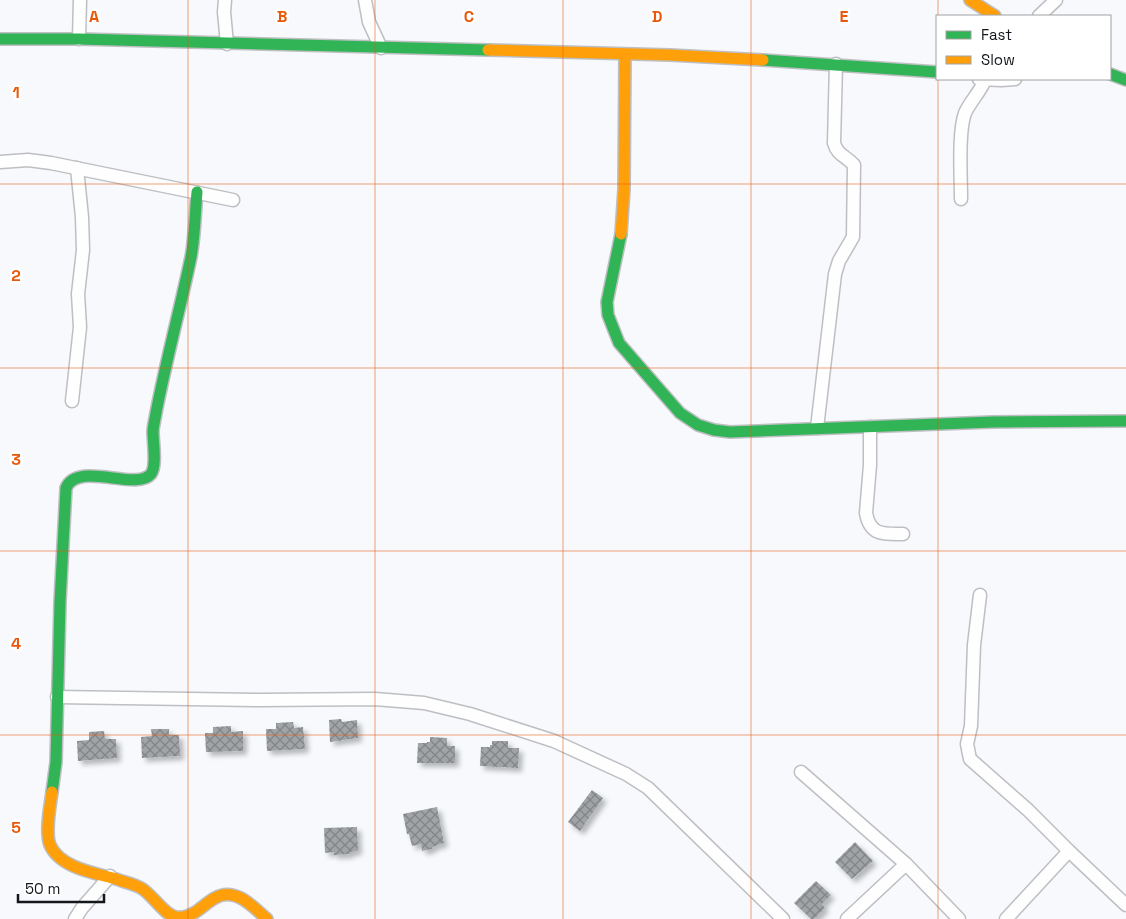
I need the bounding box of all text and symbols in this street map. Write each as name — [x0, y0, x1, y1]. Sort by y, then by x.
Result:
text: A — [89, 6, 99, 27]
text: B — [277, 6, 287, 27]
text: C — [464, 6, 474, 27]
text: D — [652, 6, 662, 27]
text: E — [840, 6, 849, 27]
legend — [936, 15, 1111, 80]
text: Fast — [981, 25, 1012, 44]
text: Slow — [981, 50, 1015, 69]
text: 1 — [12, 82, 20, 103]
text: 2 — [11, 265, 21, 286]
text: 3 — [11, 449, 21, 470]
text: 4 — [11, 633, 21, 654]
text: 5 — [11, 817, 21, 838]
scale bar — [18, 872, 104, 904]
text: 50 m — [25, 879, 60, 898]

